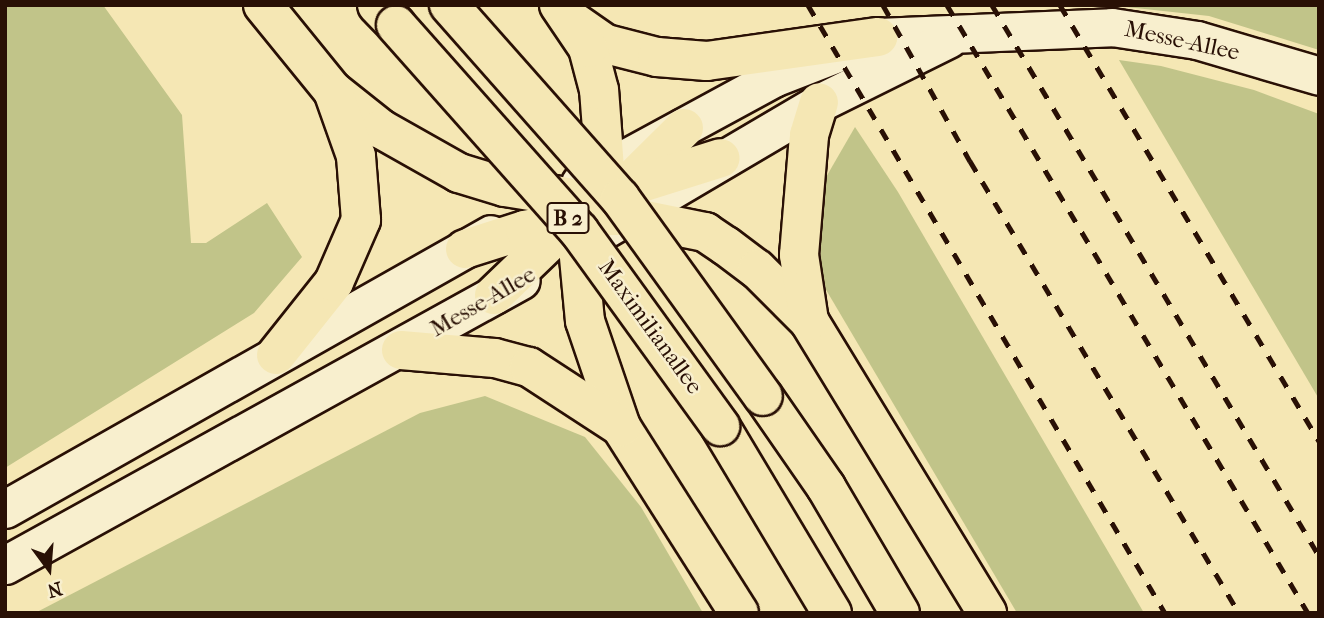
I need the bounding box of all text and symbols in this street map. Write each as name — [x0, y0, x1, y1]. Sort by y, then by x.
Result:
street label: Messe-Allee — [1122, 15, 1242, 67]
road number: B 2 — [545, 200, 591, 235]
street label: Maximilianallee — [592, 254, 708, 400]
street label: Messe-Allee — [426, 261, 540, 343]
north arrow — [14, 534, 84, 604]
text: N — [45, 577, 65, 602]

